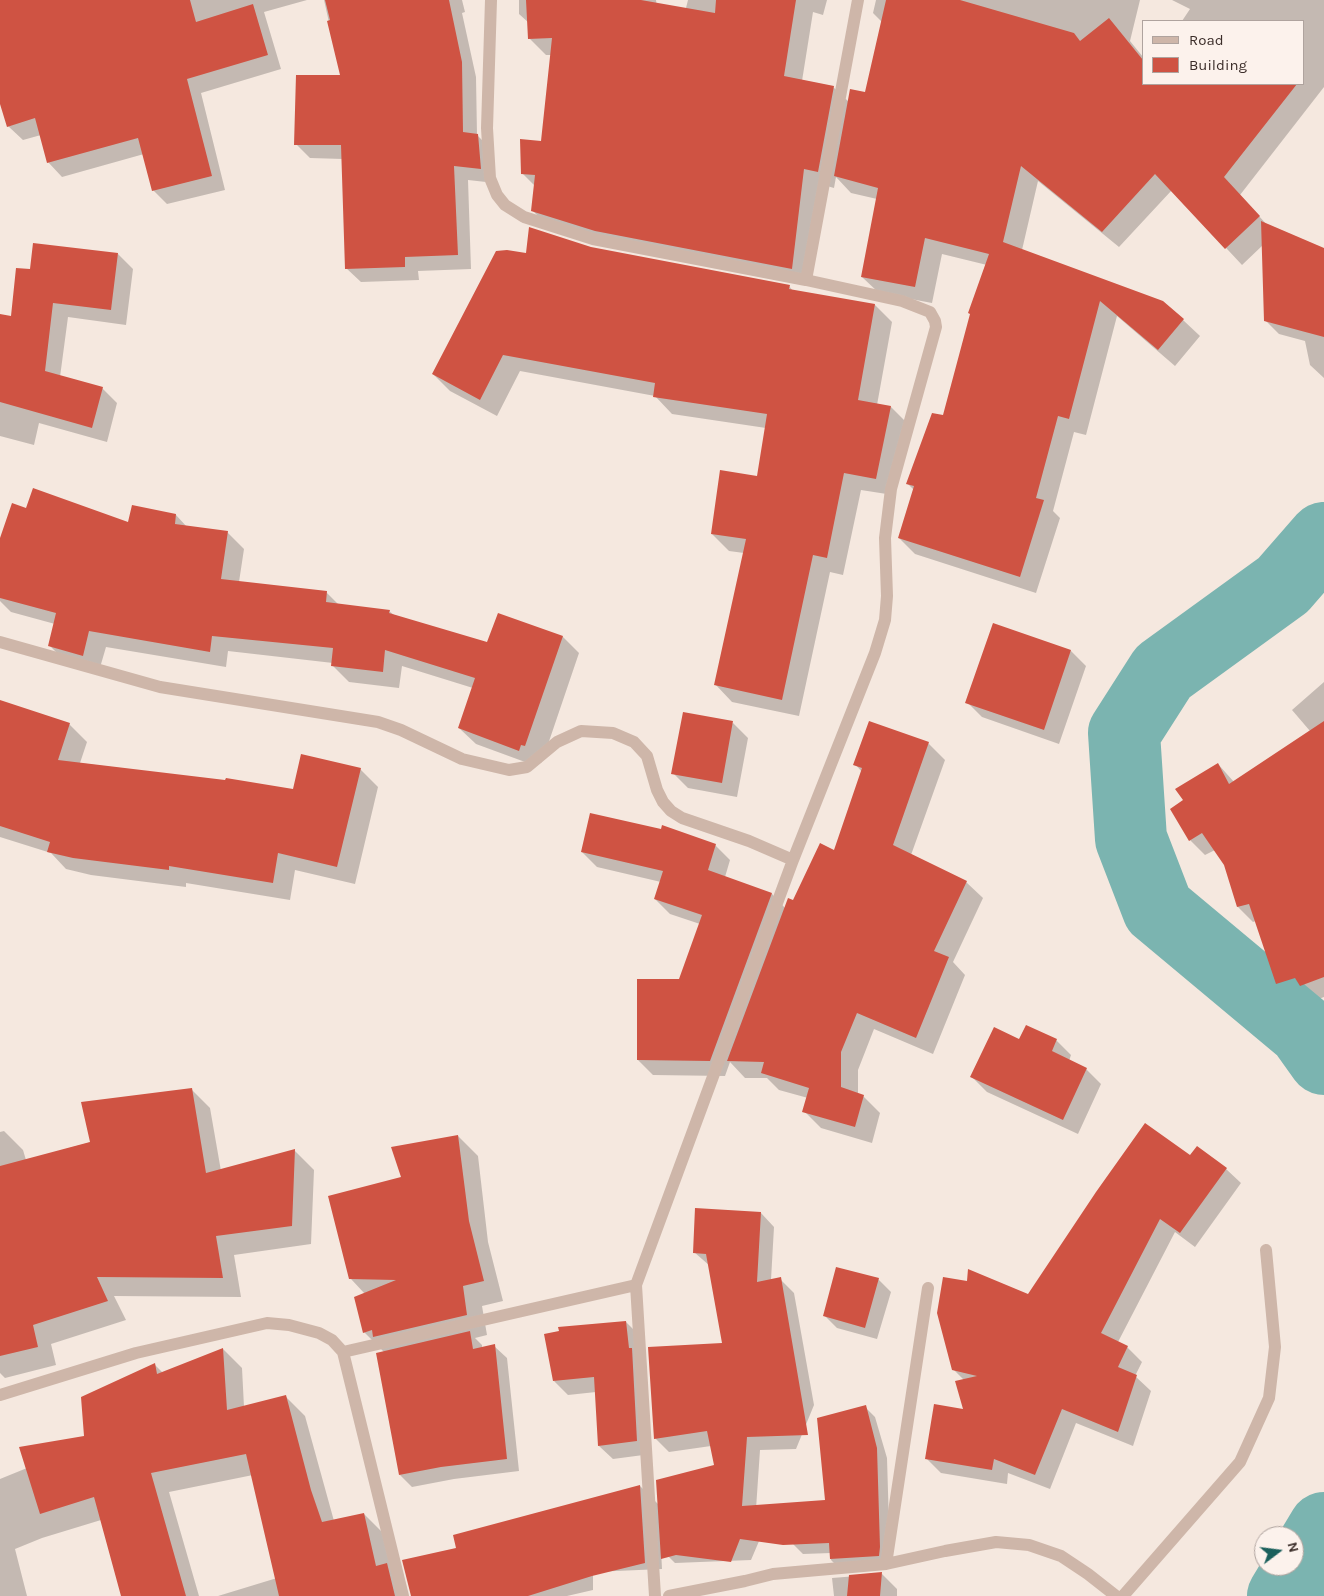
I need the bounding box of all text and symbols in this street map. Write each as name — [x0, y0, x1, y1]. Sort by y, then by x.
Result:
legend — [1142, 20, 1304, 85]
text: Road — [1189, 31, 1224, 49]
text: Building — [1189, 56, 1247, 74]
north arrow — [1254, 1526, 1304, 1576]
text: N — [1283, 1540, 1303, 1554]

